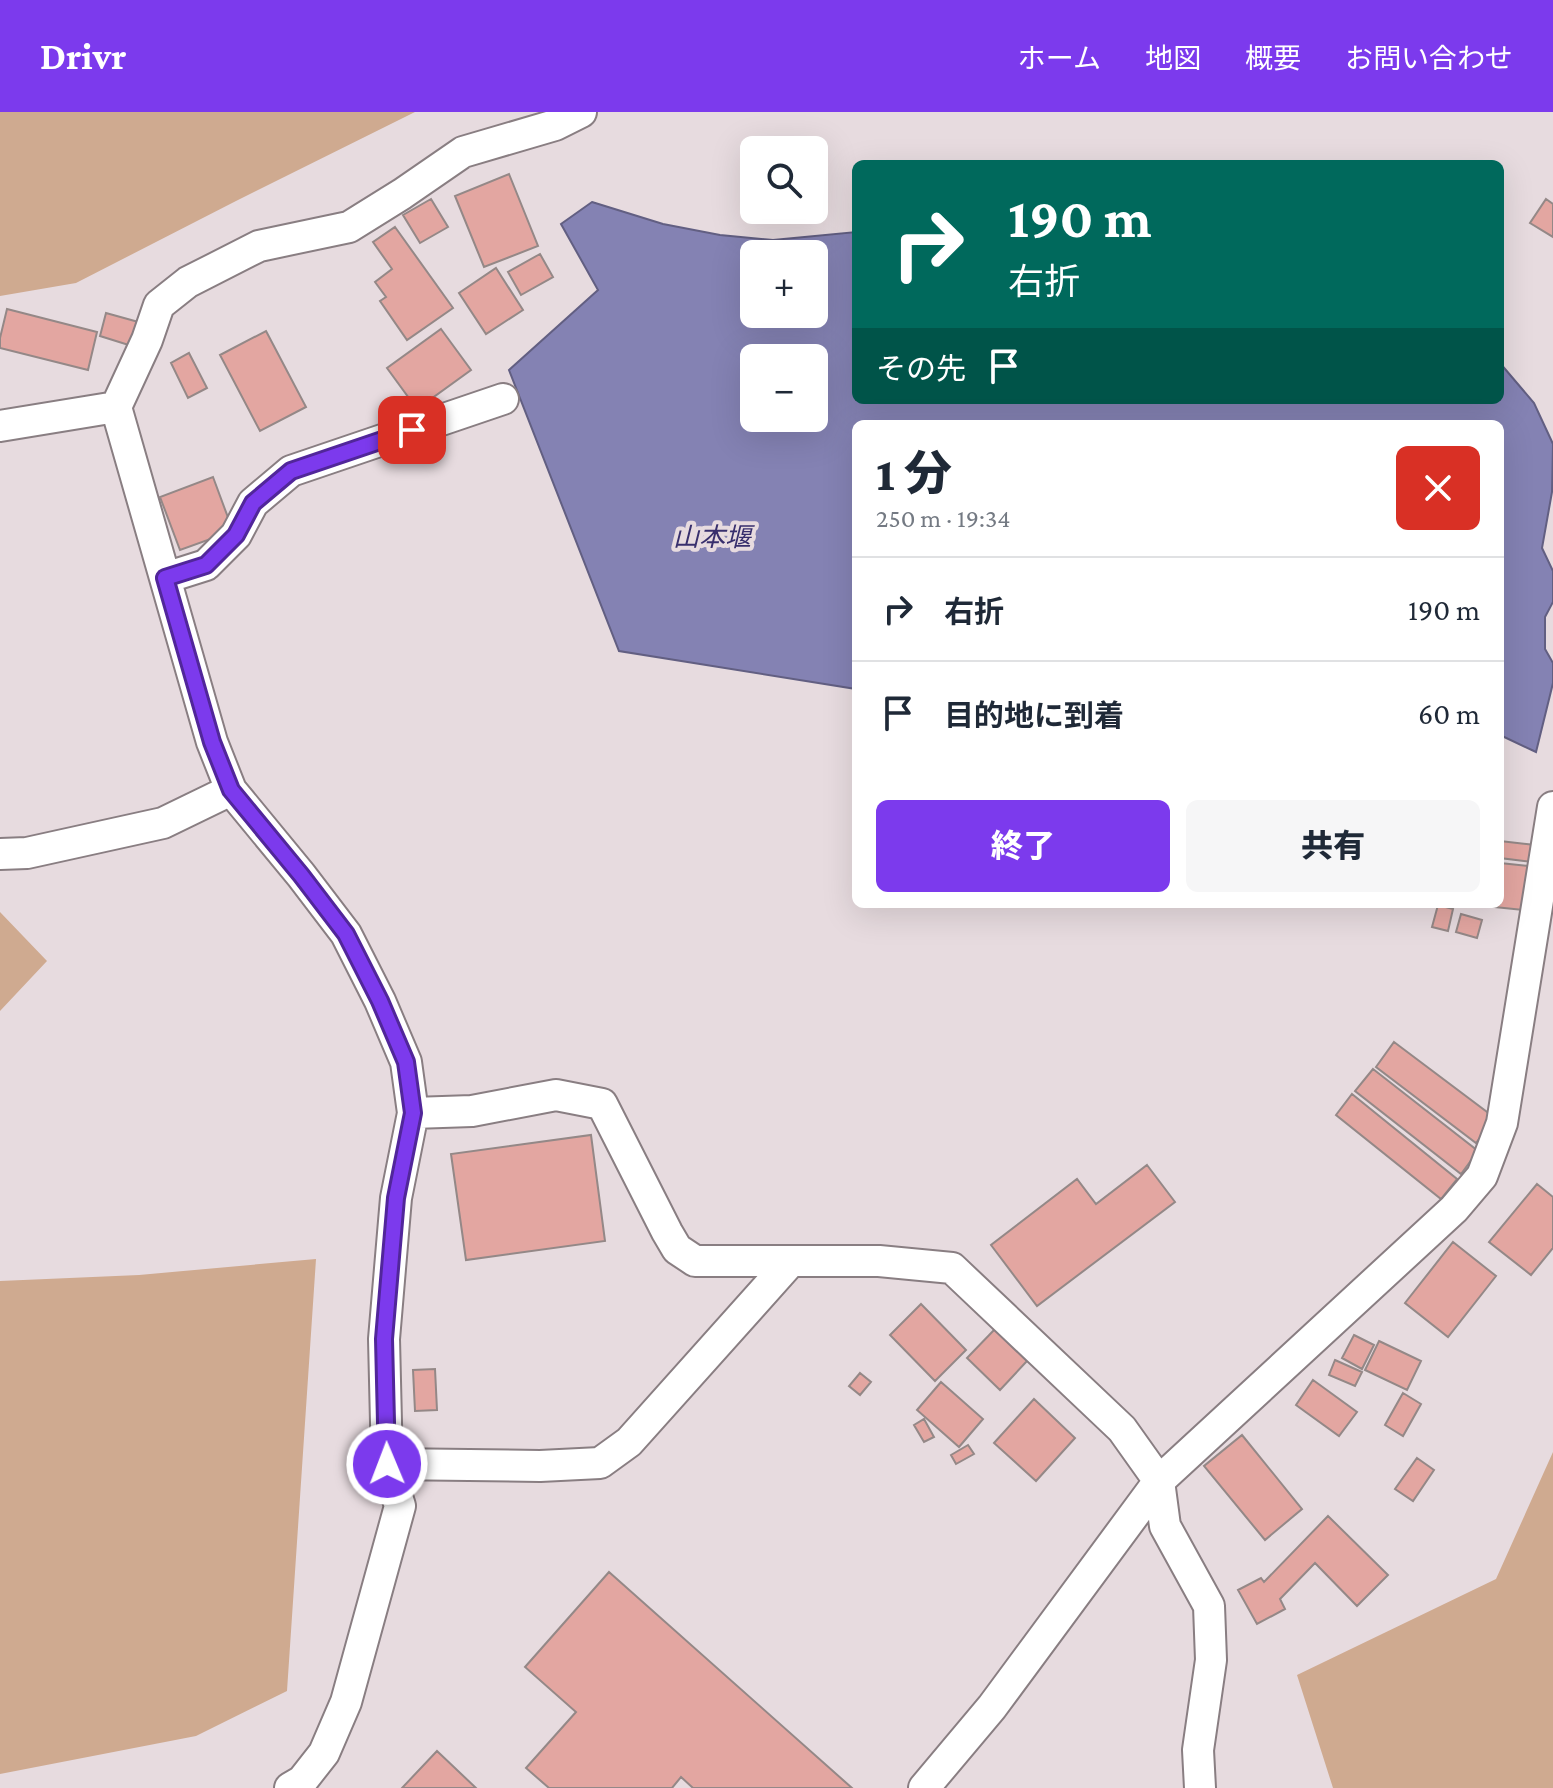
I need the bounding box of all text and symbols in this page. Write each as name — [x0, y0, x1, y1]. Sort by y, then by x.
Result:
text: Drivr — [40, 35, 126, 77]
text: ホーム — [1018, 43, 1101, 74]
text: 地図 — [1145, 43, 1201, 74]
text: 概要 — [1245, 43, 1301, 74]
text: お問い合わせ — [1345, 43, 1513, 74]
map controls — [740, 136, 828, 432]
button: search — [740, 136, 828, 224]
text: 190 m — [1008, 187, 1152, 249]
icon: right — [876, 192, 980, 296]
button: + — [740, 240, 828, 328]
text: 右折 — [1008, 262, 1080, 302]
button: − — [740, 344, 828, 432]
icon: arrive — [982, 344, 1026, 388]
text: その先 — [876, 352, 966, 385]
pin — [378, 396, 446, 464]
icon: arrive — [390, 408, 434, 452]
button: close — [1396, 446, 1480, 530]
text: 1 分 — [876, 447, 952, 500]
text: 250 m · 19:34 — [876, 504, 1011, 533]
water label: 山本堰 — [673, 523, 755, 552]
icon: right — [876, 587, 920, 631]
text: 190 m — [1408, 593, 1480, 626]
text: 右折 — [944, 595, 1004, 628]
icon: arrive — [876, 691, 920, 735]
text: 60 m — [1418, 697, 1480, 730]
text: 目的地に到着 — [944, 699, 1124, 732]
button: 終了 — [876, 800, 1170, 892]
button: 共有 — [1186, 800, 1480, 892]
position arrow — [345, 1422, 429, 1506]

